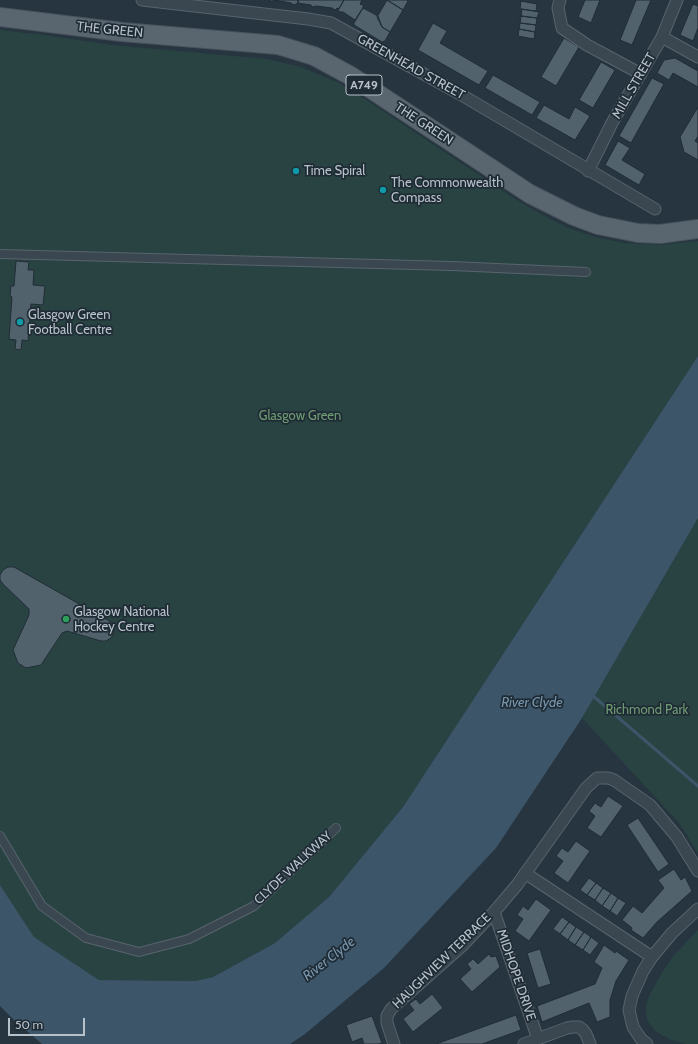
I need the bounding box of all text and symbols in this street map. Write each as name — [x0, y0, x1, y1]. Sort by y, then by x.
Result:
street label: THE GREEN — [76, 19, 144, 41]
street label: GREENHEAD STREET — [354, 31, 468, 103]
street label: MILL STREET — [609, 50, 659, 122]
road number: A749 — [346, 75, 382, 95]
street label: THE GREEN — [392, 99, 456, 149]
place label: Time Spiral — [304, 163, 365, 179]
marker: Time Spiral — [291, 166, 301, 176]
place label: The Commonwealth Compass — [391, 175, 503, 206]
marker: The Commonwealth Compass — [378, 185, 388, 195]
place label: Glasgow Green Football Centre — [28, 307, 112, 338]
marker: Glasgow Green Football Centre — [15, 317, 25, 327]
park label: Glasgow Green — [259, 408, 341, 424]
place label: Glasgow National Hockey Centre — [74, 604, 169, 635]
marker: Glasgow National Hockey Centre — [61, 614, 71, 624]
water label: River Clyde — [501, 695, 563, 711]
park label: Richmond Park — [606, 702, 688, 718]
street label: CLYDE WALKWAY — [251, 828, 335, 908]
street label: HAUGHVIEW TERRACE — [390, 910, 494, 1012]
street label: MIDHOPE DRIVE — [493, 927, 539, 1023]
water label: River Clyde — [300, 933, 358, 985]
scale bar — [10, 1010, 87, 1036]
text: 50 m — [15, 1017, 43, 1032]

